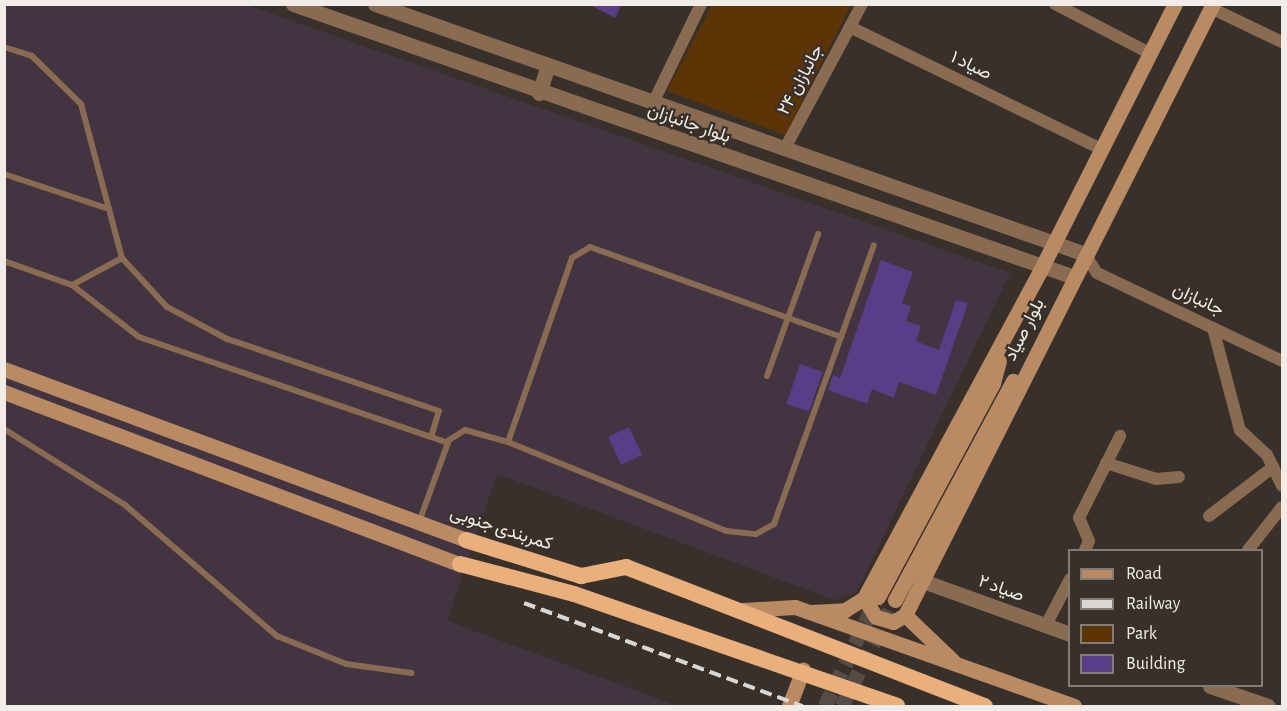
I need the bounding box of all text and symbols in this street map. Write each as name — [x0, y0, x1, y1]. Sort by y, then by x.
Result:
street label: جانبازان ۲۴ — [773, 41, 829, 119]
street label: صیاد ۱ — [947, 47, 995, 85]
street label: بلوار جانبازان — [645, 100, 733, 148]
street label: جانبازان — [1169, 279, 1227, 321]
street label: بلوار صیاد — [1000, 295, 1050, 365]
street label: کمربندی جنوبی — [447, 502, 555, 556]
legend — [1068, 549, 1263, 687]
text: Road — [1126, 565, 1162, 583]
street label: صیاد ۲ — [975, 571, 1027, 607]
text: Railway — [1126, 595, 1180, 613]
text: Park — [1126, 625, 1157, 643]
text: Building — [1126, 655, 1185, 673]

